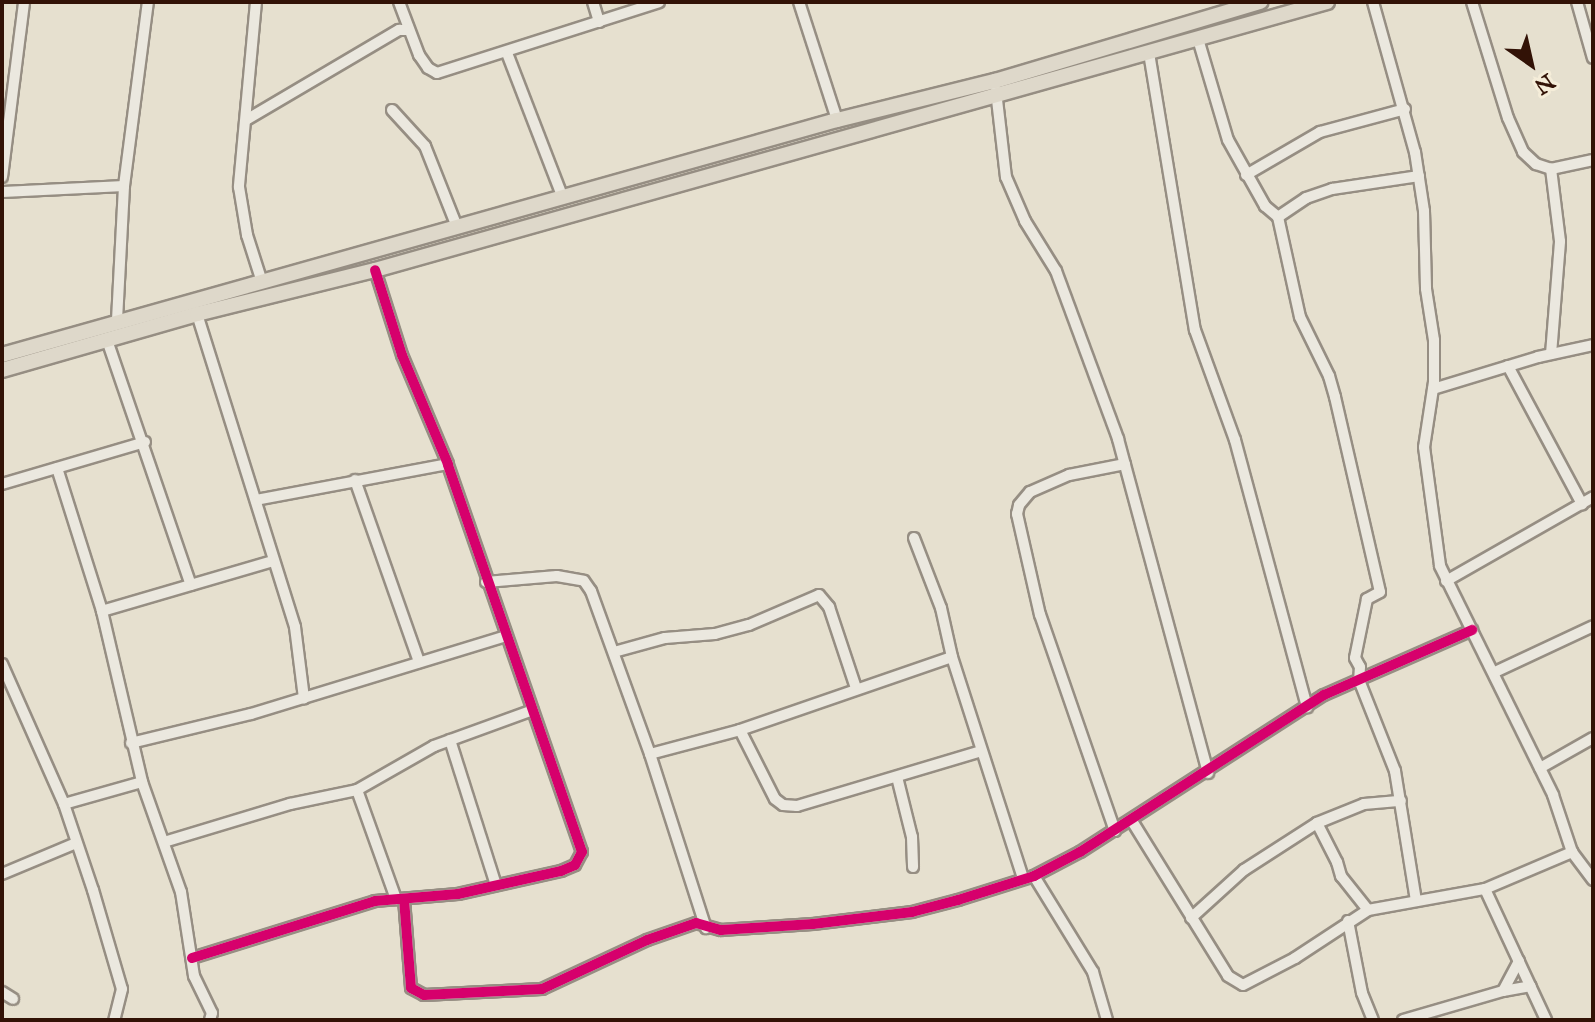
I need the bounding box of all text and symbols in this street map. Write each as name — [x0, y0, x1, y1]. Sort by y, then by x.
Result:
north arrow — [1491, 24, 1571, 104]
text: N — [1529, 68, 1560, 101]

